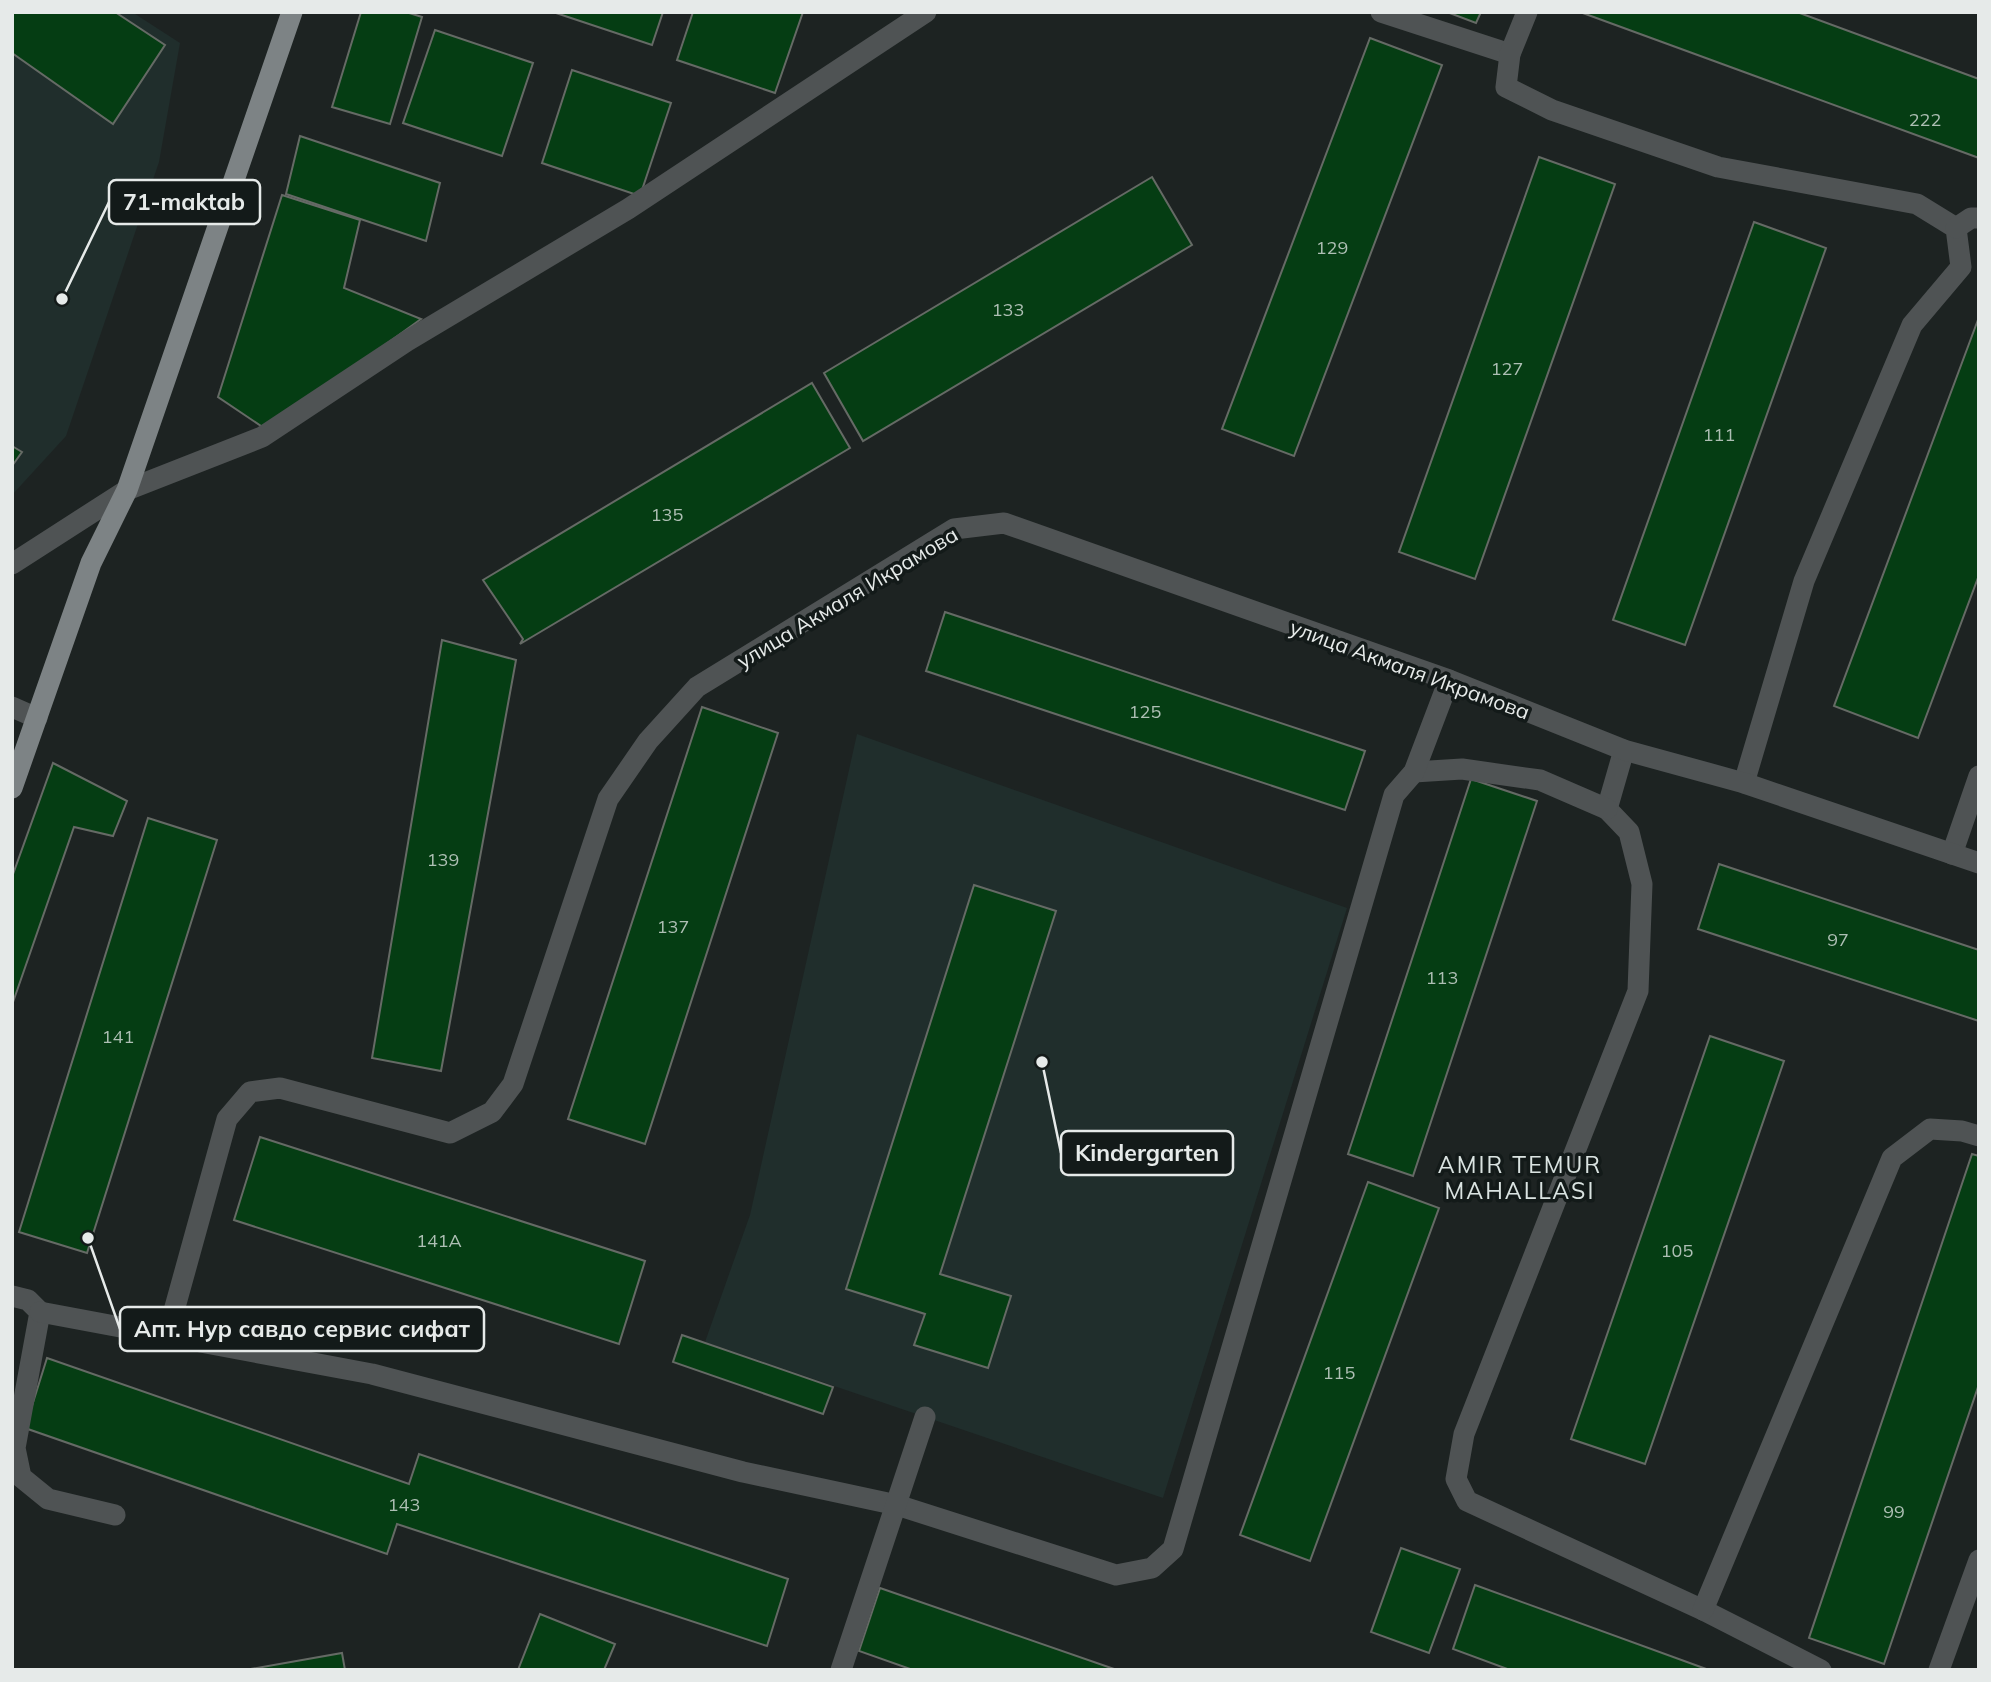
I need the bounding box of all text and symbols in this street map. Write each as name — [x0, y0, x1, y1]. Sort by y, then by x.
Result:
house number: 222 — [1909, 108, 1941, 131]
callout: 71-maktab — [109, 180, 260, 224]
text: 71-maktab — [123, 187, 245, 216]
house number: 129 — [1316, 236, 1348, 259]
house number: 133 — [992, 298, 1024, 321]
house number: 127 — [1491, 357, 1523, 380]
house number: 111 — [1703, 423, 1735, 446]
house number: 135 — [651, 503, 683, 526]
street label: улица Акмаля Икрамова — [732, 521, 962, 673]
street label: улица Акмаля Икрамова — [1287, 613, 1533, 725]
house number: 125 — [1129, 700, 1161, 723]
house number: 139 — [427, 848, 459, 871]
house number: 137 — [657, 915, 689, 938]
house number: 97 — [1827, 928, 1849, 951]
house number: 113 — [1426, 966, 1458, 989]
house number: 141 — [102, 1025, 134, 1048]
callout: Kindergarten — [1061, 1131, 1233, 1175]
text: Kindergarten — [1075, 1138, 1219, 1167]
district label: AMIR TEMUR MAHALLASI — [1438, 1150, 1602, 1205]
house number: 141А — [416, 1229, 462, 1252]
house number: 105 — [1661, 1239, 1693, 1262]
callout: Апт. Нур савдо сервис сифат — [120, 1307, 484, 1351]
text: Апт. Нур савдо сервис сифат — [134, 1314, 470, 1343]
house number: 115 — [1323, 1361, 1355, 1384]
house number: 143 — [388, 1493, 420, 1516]
house number: 99 — [1883, 1500, 1905, 1523]

